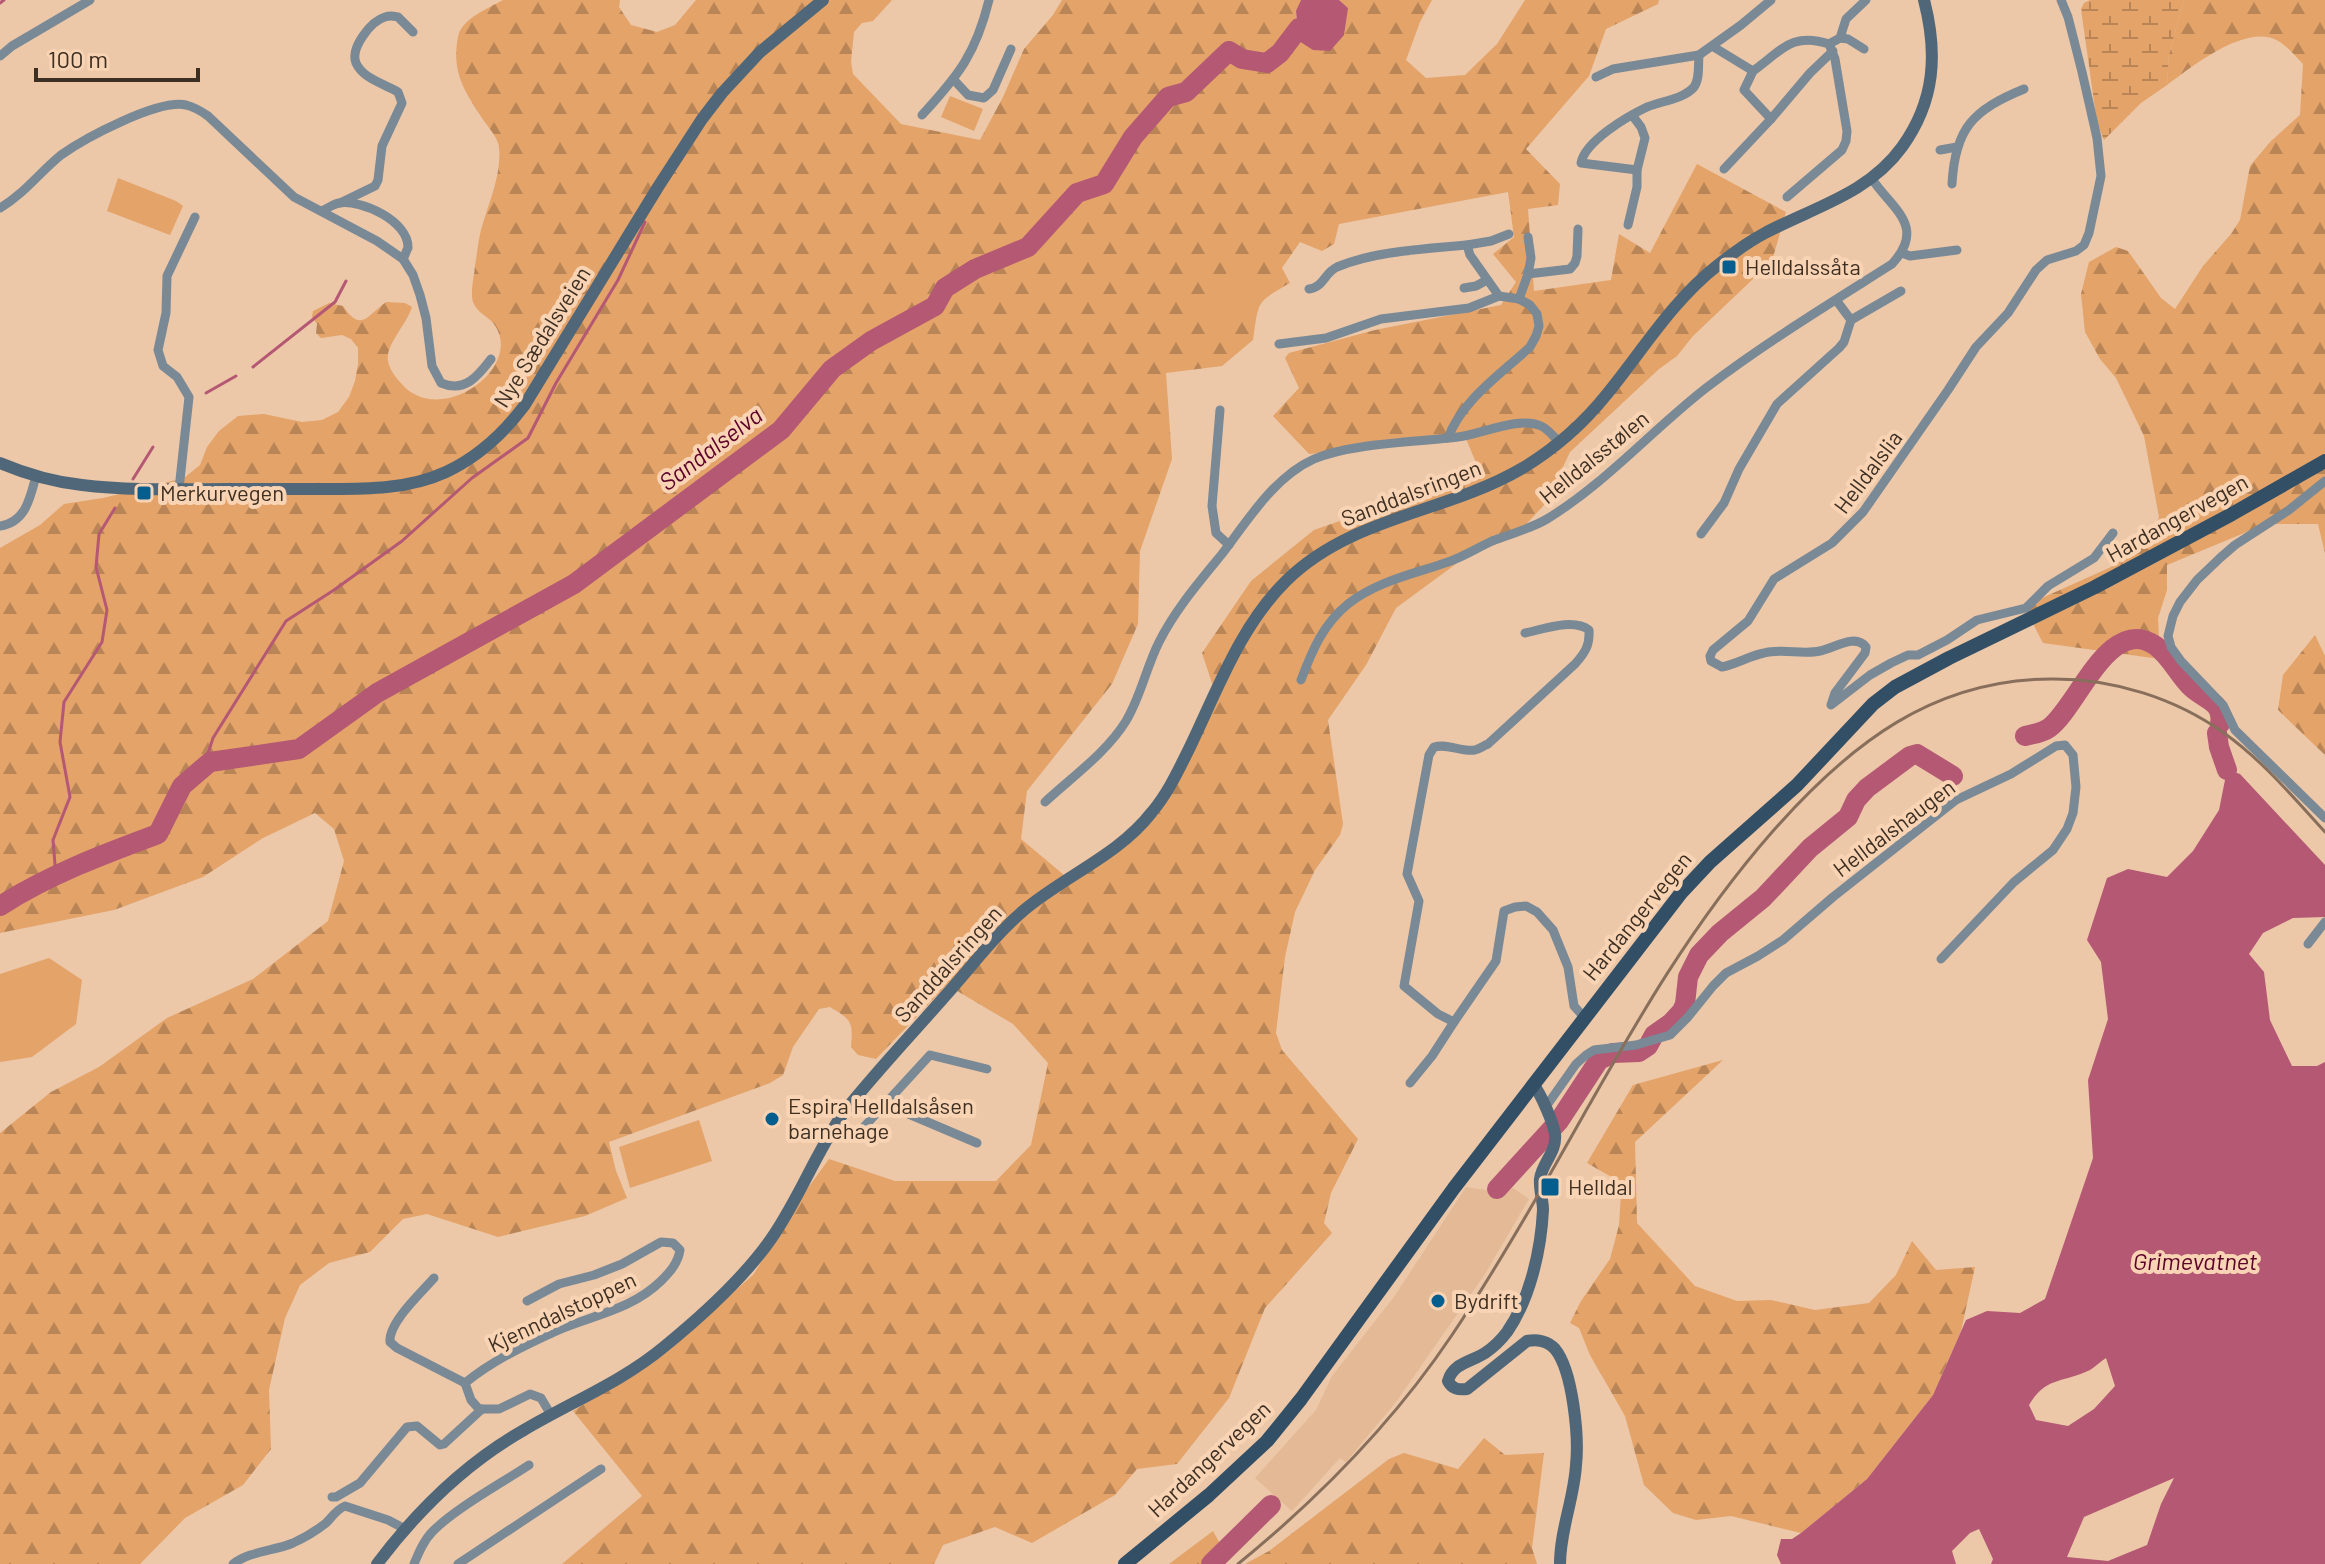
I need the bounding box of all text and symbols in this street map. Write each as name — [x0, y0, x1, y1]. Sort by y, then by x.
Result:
scale bar — [36, 32, 198, 82]
text: 100 m — [48, 44, 108, 73]
place label: Helldalssåta — [1745, 253, 1861, 279]
marker: Helldalssåta — [1720, 258, 1738, 276]
street label: Nye Sædalsveien — [487, 261, 595, 412]
water label: Sandalselva — [653, 400, 767, 496]
street label: Helldalsstølen — [1533, 404, 1653, 508]
street label: Helldalslia — [1828, 425, 1907, 518]
street label: Sanddalsringen — [1337, 454, 1484, 531]
street label: Hardangervegen — [2101, 467, 2252, 567]
place label: Merkurvegen — [160, 479, 284, 505]
marker: Merkurvegen — [135, 484, 153, 502]
street label: Helldalshaugen — [1828, 773, 1959, 881]
street label: Hardangervegen — [1576, 846, 1696, 985]
street label: Sanddalsringen — [888, 900, 1006, 1027]
place label: Espira Helldalsåsen barnehage — [788, 1092, 974, 1143]
marker: Espira Helldalsåsen barnehage — [763, 1110, 781, 1128]
place label: Helldal — [1568, 1173, 1633, 1199]
marker: Helldal — [1539, 1176, 1561, 1198]
water label: Grimevatnet — [2133, 1246, 2258, 1275]
street label: Kjenndalstoppen — [483, 1265, 640, 1357]
place label: Bydrift — [1454, 1287, 1519, 1313]
marker: Bydrift — [1429, 1292, 1447, 1310]
street label: Hardangervegen — [1142, 1395, 1275, 1522]

